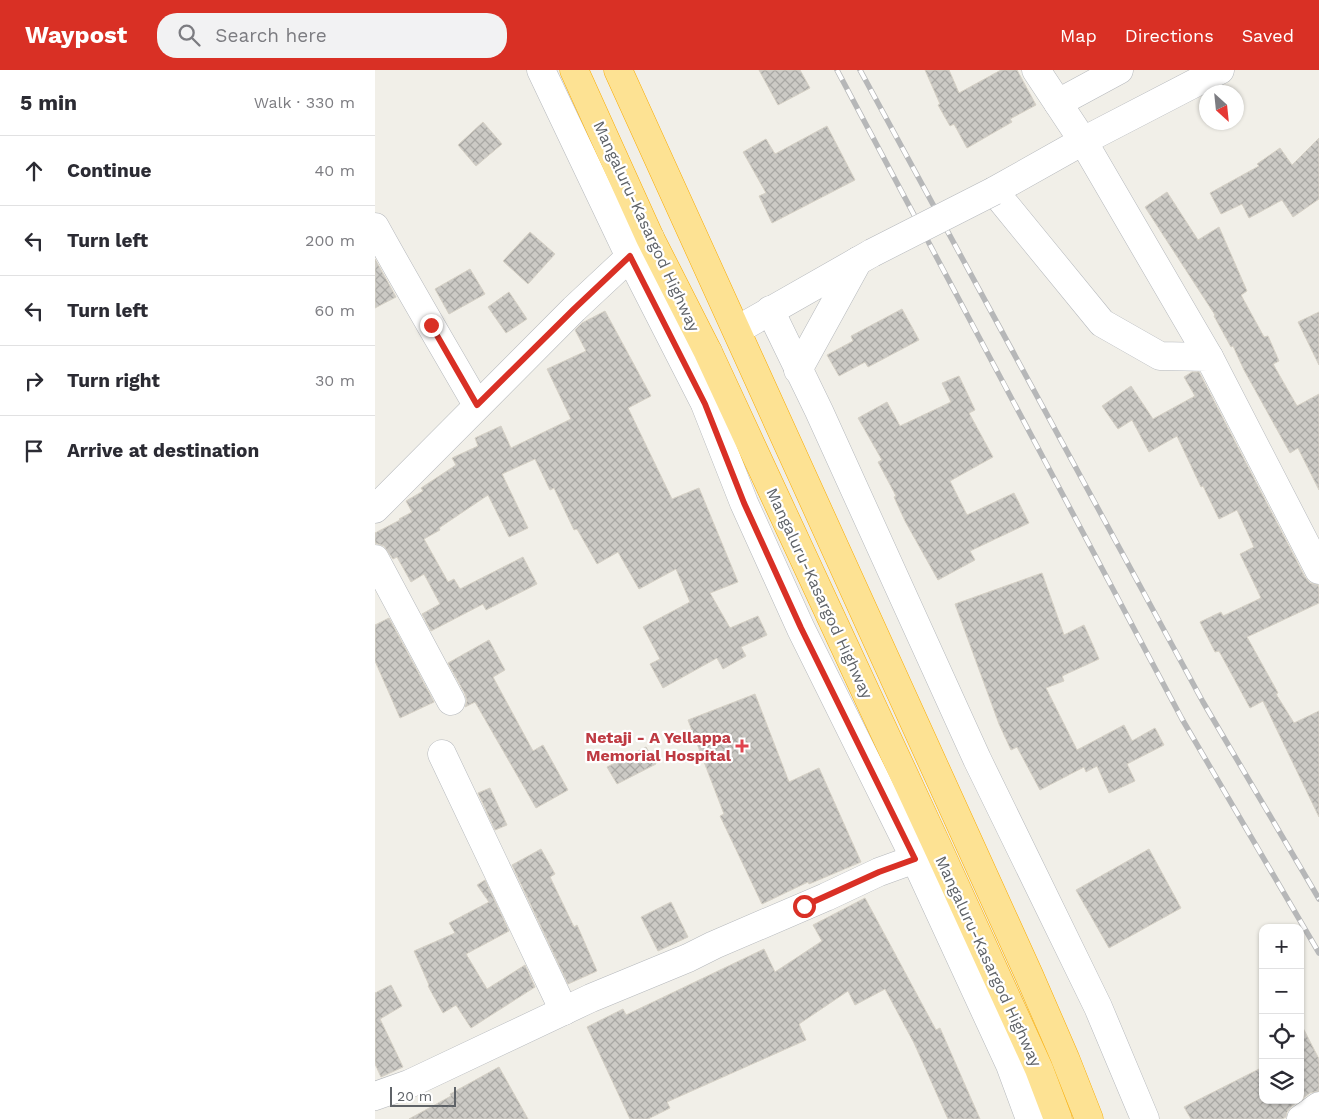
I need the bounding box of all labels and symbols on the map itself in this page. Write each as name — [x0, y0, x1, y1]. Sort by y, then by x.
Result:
north arrow — [1199, 85, 1244, 130]
street label: Mangaluru-Kasargod Highway — [589, 118, 704, 335]
route end — [420, 314, 443, 337]
street label: Mangaluru-Kasargod Highway — [762, 485, 877, 702]
place label: Netaji - A Yellappa Memorial Hospital — [585, 728, 732, 765]
marker: Netaji - A Yellappa Memorial Hospital — [735, 739, 749, 753]
street label: Mangaluru-Kasargod Highway — [931, 853, 1046, 1070]
route start — [793, 895, 816, 918]
scale bar — [390, 1084, 456, 1107]

